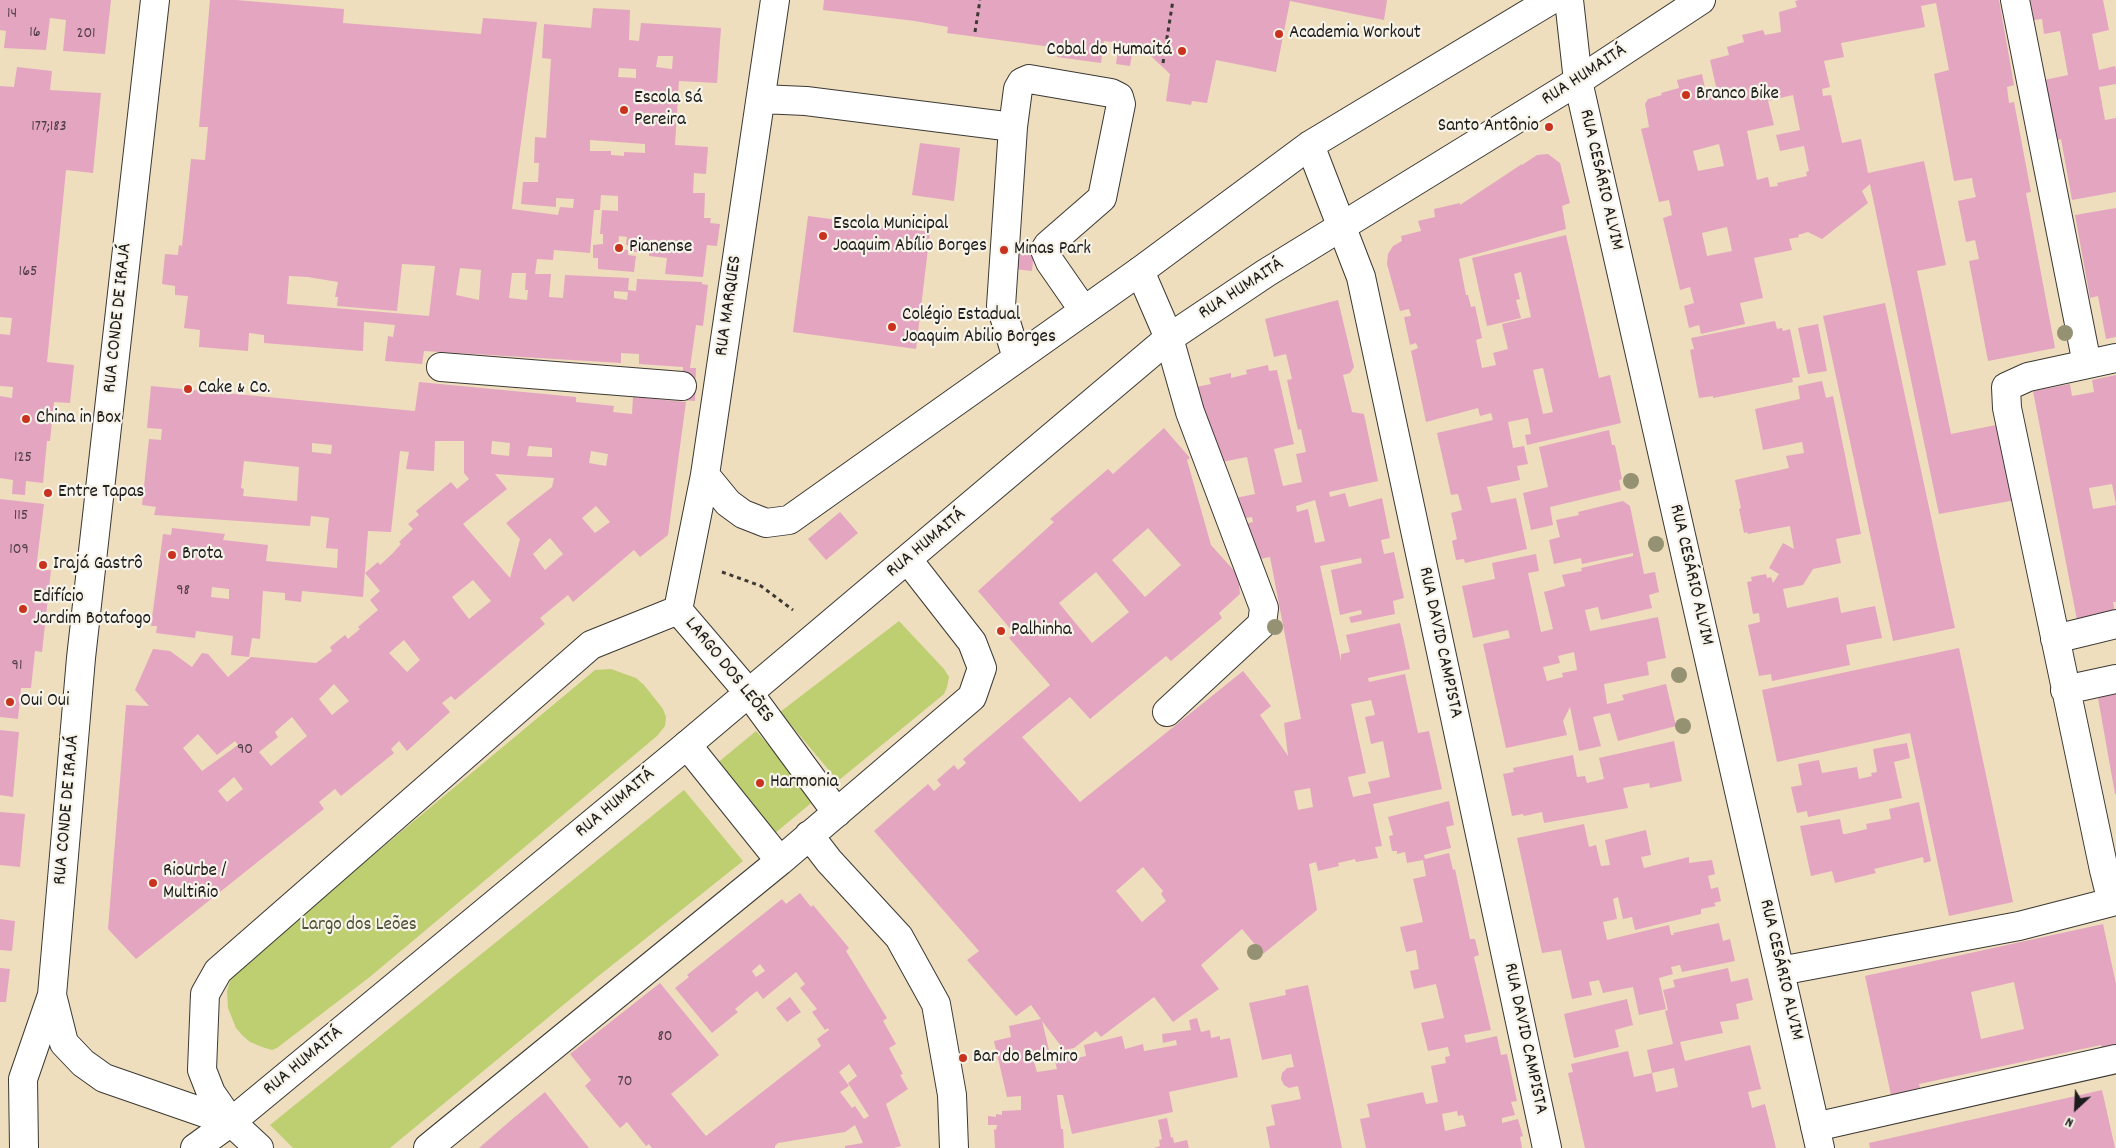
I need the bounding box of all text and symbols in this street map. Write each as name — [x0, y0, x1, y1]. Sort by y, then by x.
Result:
house number: 14 — [7, 5, 17, 25]
place label: Academia Workout — [1289, 23, 1421, 45]
house number: 16 — [29, 24, 41, 44]
house number: 201 — [76, 25, 96, 45]
marker: Academia Workout — [1273, 28, 1285, 40]
place label: Cobal do Humaitá — [1047, 40, 1172, 62]
street label: RUA HUMAITÁ — [1538, 40, 1632, 112]
marker: Cobal do Humaitá — [1176, 45, 1188, 57]
place label: Branco Bike — [1696, 84, 1779, 106]
place label: Escola Sá Pereira — [634, 88, 702, 132]
marker: Branco Bike — [1680, 89, 1692, 101]
marker: Escola Sá Pereira — [618, 104, 630, 116]
street label: RUA CESÁRIO ALVIM — [1573, 107, 1627, 253]
place label: Santo Antônio — [1438, 116, 1539, 138]
house number: 177;183 — [31, 118, 67, 138]
marker: Santo Antônio — [1543, 121, 1555, 133]
place label: Escola Municipal Joaquim Abílio Borges — [833, 214, 987, 258]
marker: Escola Municipal Joaquim Abílio Borges — [817, 230, 829, 242]
place label: Pianense — [629, 237, 692, 259]
place label: Minas Park — [1014, 239, 1091, 261]
street label: RUA CONDE DE IRAJÁ — [100, 242, 138, 394]
marker: Pianense — [613, 242, 625, 254]
marker: Minas Park — [998, 244, 1010, 256]
street label: RUA MARQUES — [712, 254, 748, 358]
street label: RUA HUMAITÁ — [1195, 254, 1289, 326]
house number: 165 — [19, 263, 37, 283]
place label: Colégio Estadual Joaquim Abilio Borges — [902, 305, 1056, 349]
marker: Colégio Estadual Joaquim Abilio Borges — [886, 321, 898, 333]
place label: Cake & Co. — [198, 378, 271, 400]
marker: Cake & Co. — [182, 383, 194, 395]
place label: China in Box — [36, 408, 121, 430]
marker: China in Box — [20, 413, 32, 425]
house number: 125 — [14, 449, 32, 469]
place label: Entre Tapas — [58, 482, 144, 504]
marker: Entre Tapas — [42, 487, 54, 499]
street label: RUA CESÁRIO ALVIM — [1663, 502, 1717, 648]
street label: RUA HUMAITÁ — [883, 504, 971, 584]
house number: 115 — [14, 507, 28, 527]
house number: 109 — [9, 541, 29, 561]
place label: Brota — [182, 544, 222, 566]
marker: Brota — [166, 549, 178, 561]
place label: Irajá Gastrô — [53, 554, 143, 576]
marker: Irajá Gastrô — [37, 559, 49, 571]
street label: RUA DAVID CAMPISTA — [1412, 565, 1466, 721]
house number: 98 — [176, 582, 190, 602]
place label: Edifício Jardim Botafogo — [33, 587, 151, 631]
marker: Edifício Jardim Botafogo — [17, 603, 29, 615]
street label: LARGO DOS LEÕES — [678, 614, 778, 728]
place label: Palhinha — [1011, 620, 1072, 642]
marker: Palhinha — [995, 625, 1007, 637]
house number: 91 — [12, 657, 22, 677]
place label: Oui Oui — [20, 691, 69, 713]
marker: Oui Oui — [4, 696, 16, 708]
street label: RUA CONDE DE IRAJÁ — [50, 734, 86, 886]
house number: 90 — [237, 741, 253, 761]
street label: RUA HUMAITÁ — [572, 764, 660, 844]
place label: Harmonia — [770, 772, 838, 794]
marker: Harmonia — [754, 777, 766, 789]
place label: RioUrbe / MultiRio — [163, 861, 227, 905]
marker: RioUrbe / MultiRio — [147, 877, 159, 889]
street label: RUA CESÁRIO ALVIM — [1753, 897, 1807, 1043]
park label: Largo dos Leões — [301, 915, 417, 937]
street label: RUA DAVID CAMPISTA — [1497, 961, 1551, 1117]
street label: RUA HUMAITÁ — [260, 1022, 348, 1102]
house number: 80 — [657, 1028, 673, 1048]
place label: Bar do Belmiro — [973, 1047, 1078, 1069]
marker: Bar do Belmiro — [957, 1052, 969, 1064]
house number: 70 — [618, 1073, 632, 1093]
north arrow — [2051, 1083, 2101, 1133]
text: N — [2062, 1111, 2077, 1132]

